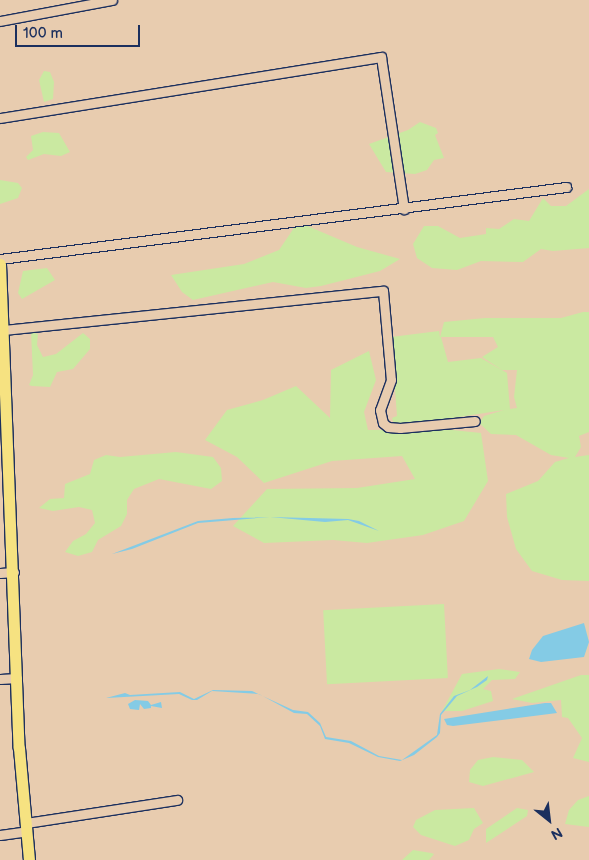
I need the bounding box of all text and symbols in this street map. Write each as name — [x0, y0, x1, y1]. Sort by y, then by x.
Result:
scale bar — [18, 15, 142, 47]
text: 100 m — [23, 24, 63, 43]
north arrow — [524, 795, 574, 845]
text: N — [548, 824, 565, 844]

